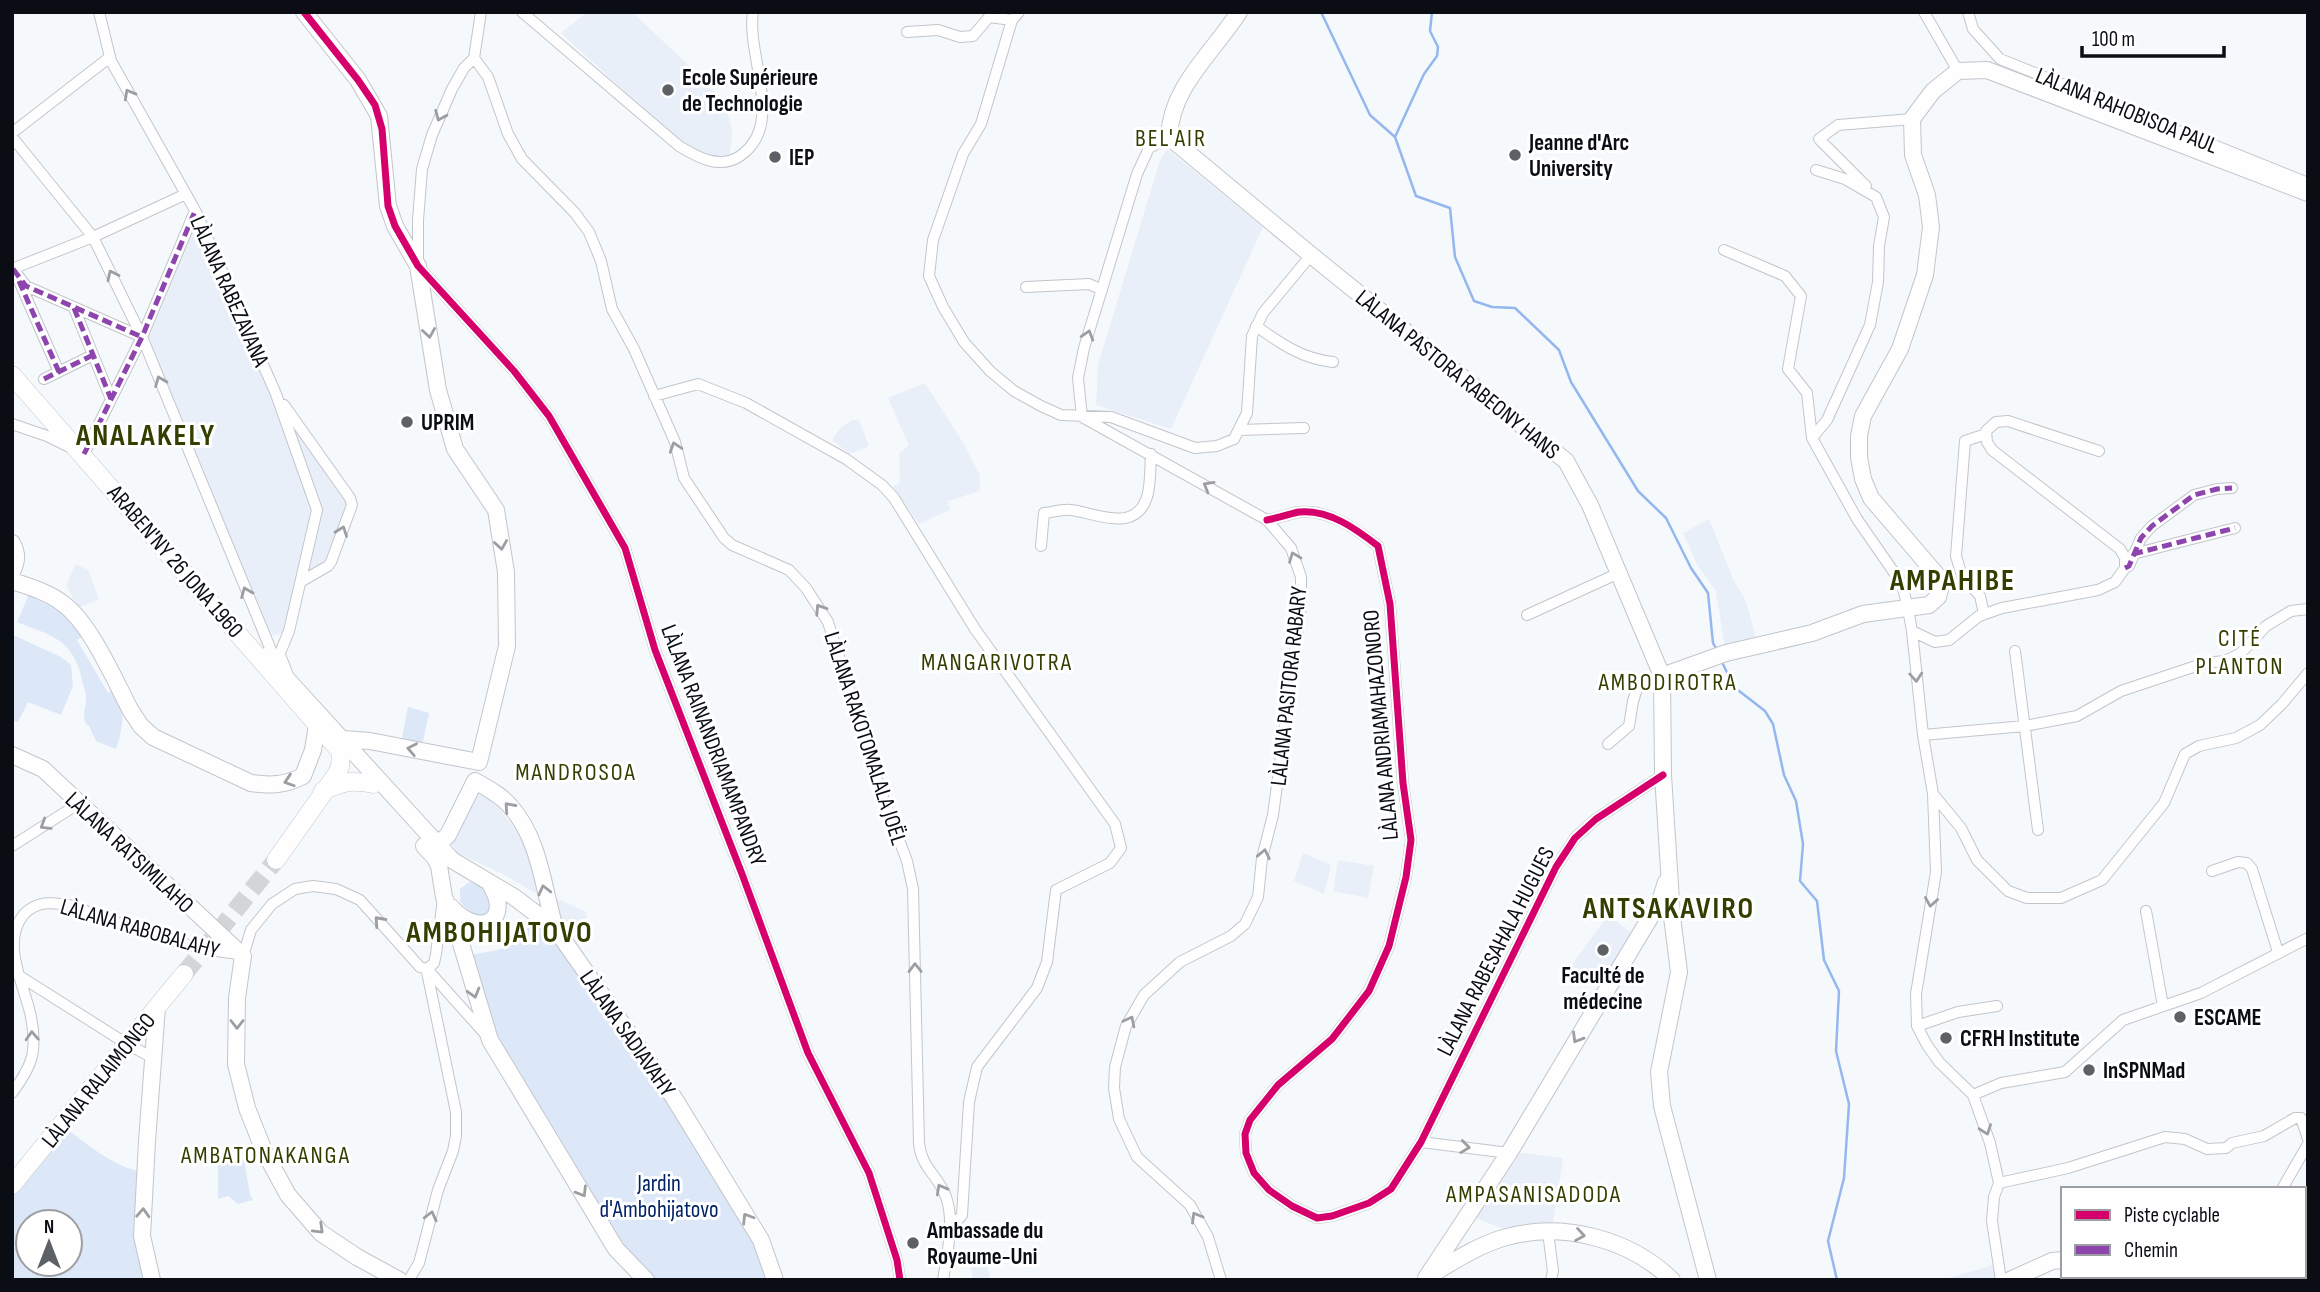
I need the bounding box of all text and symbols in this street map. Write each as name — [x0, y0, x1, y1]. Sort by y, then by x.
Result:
scale bar — [2082, 14, 2224, 58]
text: 100 m — [2092, 27, 2135, 52]
street label: LÀLANA RAHOBISOA PAUL — [2032, 62, 2222, 160]
place label: Ecole Supérieure de Technologie — [682, 64, 818, 118]
marker: Ecole Supérieure de Technologie — [660, 82, 676, 98]
one-way arrow — [124, 88, 137, 101]
one-way arrow — [434, 109, 448, 121]
district label: BEL'AIR — [1135, 124, 1207, 153]
place label: Jeanne d'Arc University — [1528, 129, 1629, 183]
place label: IEP — [789, 144, 814, 172]
marker: Jeanne d'Arc University — [1507, 147, 1523, 163]
marker: IEP — [767, 149, 783, 165]
street label: LÀLANA RABEZAVANA — [183, 212, 275, 371]
one-way arrow — [106, 270, 120, 282]
street label: LÀLANA PASTORA RABEONY HANS — [1350, 284, 1565, 466]
one-way arrow — [421, 327, 436, 339]
one-way arrow — [1080, 329, 1094, 342]
one-way arrow — [155, 376, 169, 388]
place label: UPRIM — [421, 409, 474, 437]
marker: UPRIM — [399, 414, 415, 430]
district label: ANALAKELY — [75, 418, 216, 454]
one-way arrow — [669, 441, 684, 453]
street label: ARABEN'NY 26 JONA 1960 — [101, 479, 249, 644]
one-way arrow — [1202, 481, 1215, 494]
one-way arrow — [334, 526, 348, 538]
one-way arrow — [493, 539, 508, 550]
one-way arrow — [1288, 552, 1302, 564]
district label: AMPAHIBE — [1889, 563, 2016, 599]
street label: LÀLANA PASITORA RABARY — [1265, 585, 1313, 787]
one-way arrow — [240, 587, 254, 599]
one-way arrow — [815, 604, 828, 617]
street label: LÀLANA ANDRIAMAHAZONORO — [1357, 609, 1405, 841]
street label: LÀLANA RAINANDRIAMAMPANDRY — [654, 621, 772, 870]
district label: CITÉ PLANTON — [2195, 624, 2285, 681]
street label: LÀLANA RAKOTOMALALA JOËL — [817, 628, 913, 849]
district label: MANGARIVOTRA — [921, 648, 1073, 677]
district label: AMBODIROTRA — [1598, 668, 1737, 697]
one-way arrow — [1908, 671, 1923, 682]
one-way arrow — [406, 743, 418, 758]
district label: MANDROSOA — [515, 758, 637, 787]
one-way arrow — [283, 773, 295, 787]
street label: LÀLANA RATSIMILAHO — [59, 786, 199, 919]
one-way arrow — [505, 802, 517, 815]
one-way arrow — [40, 817, 53, 830]
street label: LÀLANA RABESAHALA HUGUES — [1431, 842, 1561, 1061]
one-way arrow — [1256, 848, 1271, 860]
one-way arrow — [538, 884, 552, 896]
district label: ANTSAKAVIRO — [1582, 891, 1755, 927]
street label: LÀLANA RABOBALAHY — [57, 893, 223, 965]
one-way arrow — [1924, 896, 1939, 908]
district label: AMBOHIJATOVO — [405, 915, 594, 951]
one-way arrow — [375, 917, 387, 930]
marker: Faculté de médecine — [1595, 942, 1611, 958]
one-way arrow — [907, 962, 922, 973]
place label: Faculté de médecine — [1561, 962, 1645, 1016]
street label: LÀLANA SADIAVAHY — [573, 965, 681, 1103]
one-way arrow — [466, 986, 480, 998]
place label: ESCAME — [2194, 1004, 2261, 1032]
street label: LÀLANA RALAIMONGO — [36, 1008, 162, 1154]
marker: ESCAME — [2172, 1009, 2188, 1025]
one-way arrow — [1121, 1016, 1135, 1028]
one-way arrow — [229, 1020, 245, 1030]
place label: CFRH Institute — [1960, 1025, 2080, 1053]
one-way arrow — [25, 1030, 40, 1041]
one-way arrow — [1572, 1030, 1585, 1043]
marker: CFRH Institute — [1938, 1030, 1954, 1046]
place label: InSPNMad — [2103, 1057, 2185, 1085]
marker: InSPNMad — [2081, 1062, 2097, 1078]
one-way arrow — [1978, 1124, 1992, 1136]
one-way arrow — [1459, 1140, 1471, 1155]
district label: AMBATONAKANGA — [180, 1141, 351, 1170]
park label: Jardin d'Ambohijatovo — [600, 1170, 718, 1224]
district label: AMPASANISADODA — [1445, 1180, 1622, 1209]
one-way arrow — [573, 1184, 586, 1197]
one-way arrow — [936, 1184, 949, 1197]
legend — [2061, 1187, 2306, 1278]
text: Piste cyclable — [2124, 1203, 2220, 1228]
one-way arrow — [135, 1207, 150, 1218]
north arrow — [14, 1208, 84, 1278]
one-way arrow — [423, 1210, 437, 1222]
one-way arrow — [1191, 1211, 1204, 1224]
one-way arrow — [743, 1212, 756, 1225]
text: N — [44, 1216, 54, 1239]
place label: Ambassade du Royaume-Uni — [926, 1217, 1043, 1271]
one-way arrow — [311, 1220, 324, 1233]
one-way arrow — [1574, 1227, 1586, 1242]
marker: Ambassade du Royaume-Uni — [905, 1235, 921, 1251]
text: Chemin — [2124, 1238, 2178, 1263]

